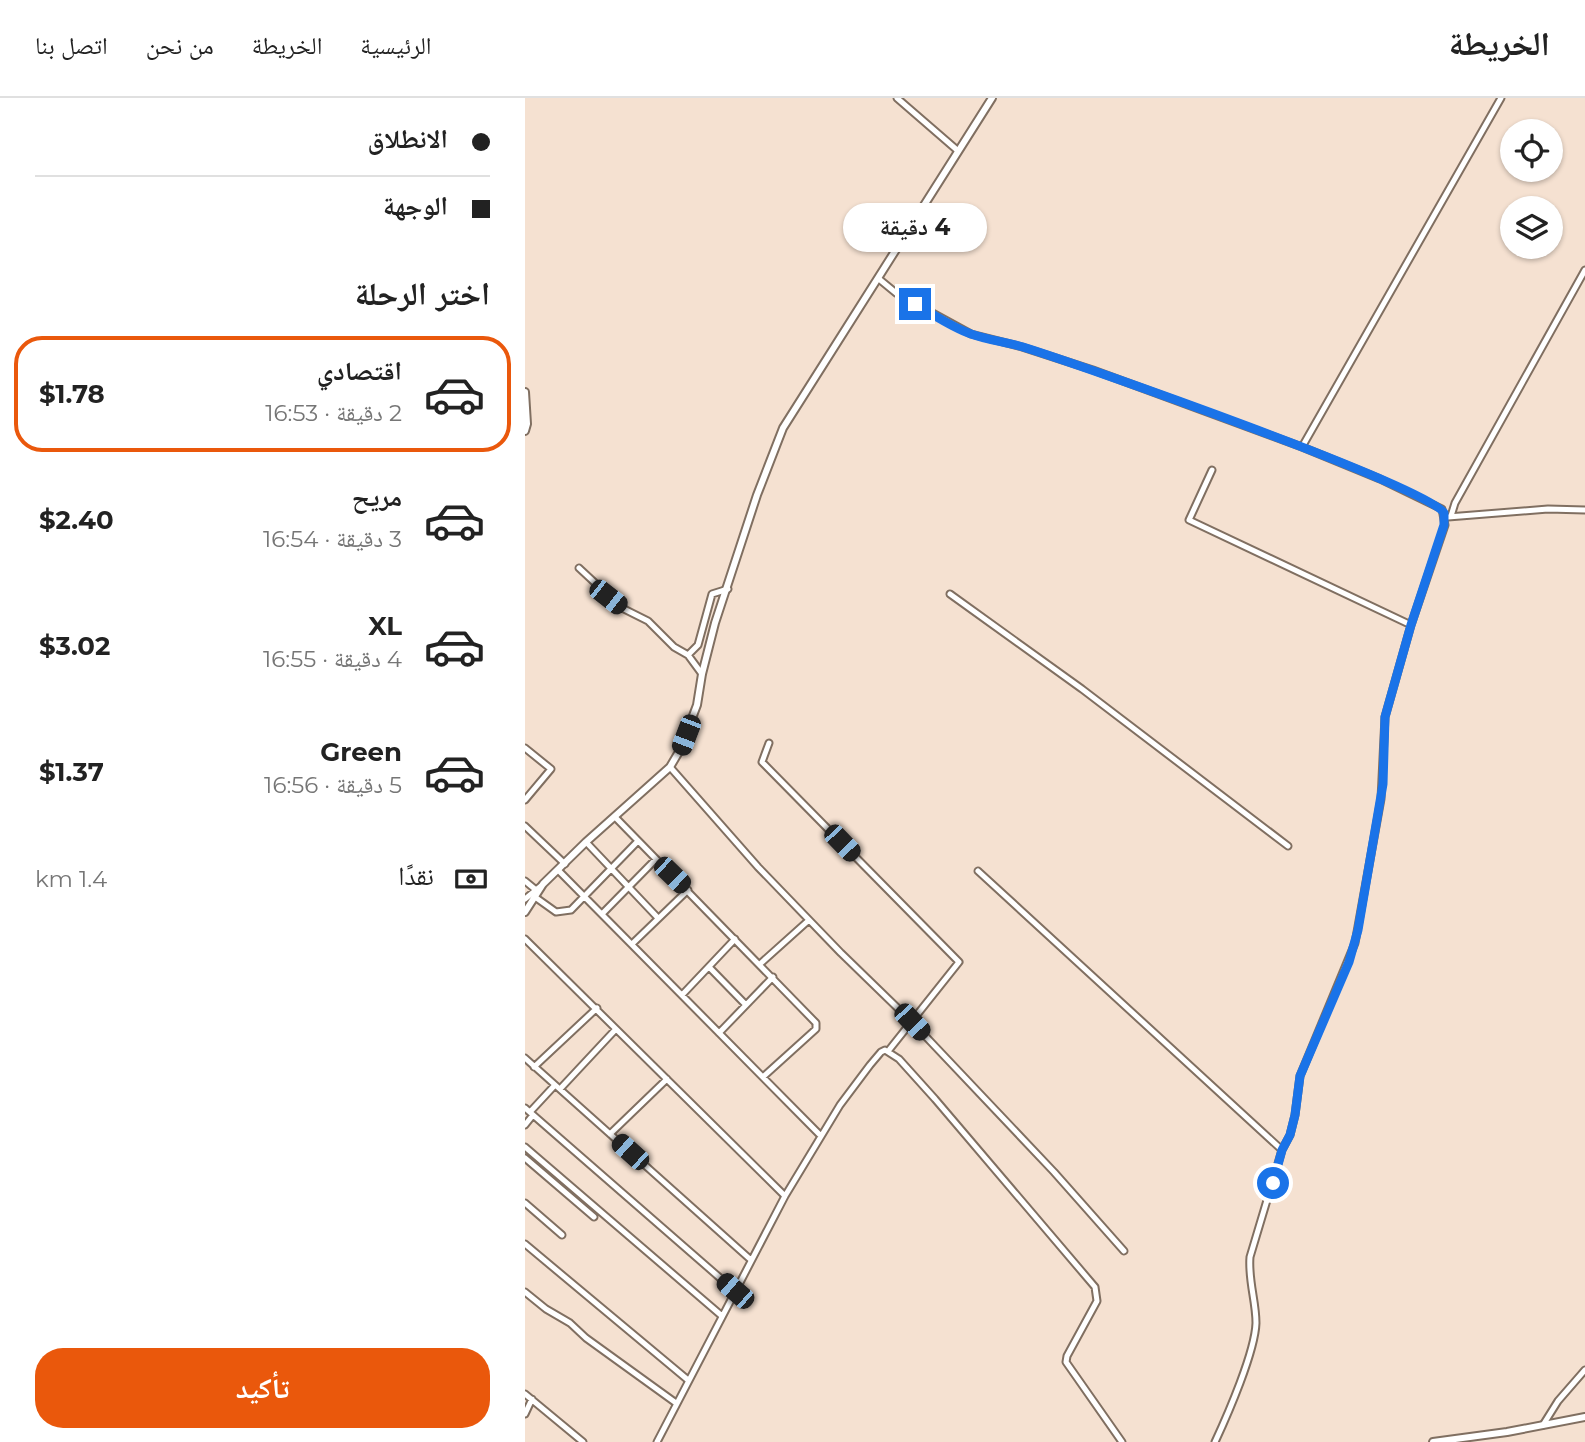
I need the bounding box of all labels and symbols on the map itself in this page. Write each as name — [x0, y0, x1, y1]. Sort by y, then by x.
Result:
callout: 4 دقيقة — [843, 202, 987, 252]
route end — [899, 288, 931, 320]
car — [585, 576, 632, 618]
car — [669, 712, 704, 758]
car — [820, 821, 865, 865]
car — [650, 853, 695, 897]
car — [890, 999, 935, 1045]
car — [608, 1130, 653, 1174]
route start — [1257, 1167, 1289, 1199]
car — [713, 1269, 758, 1313]

